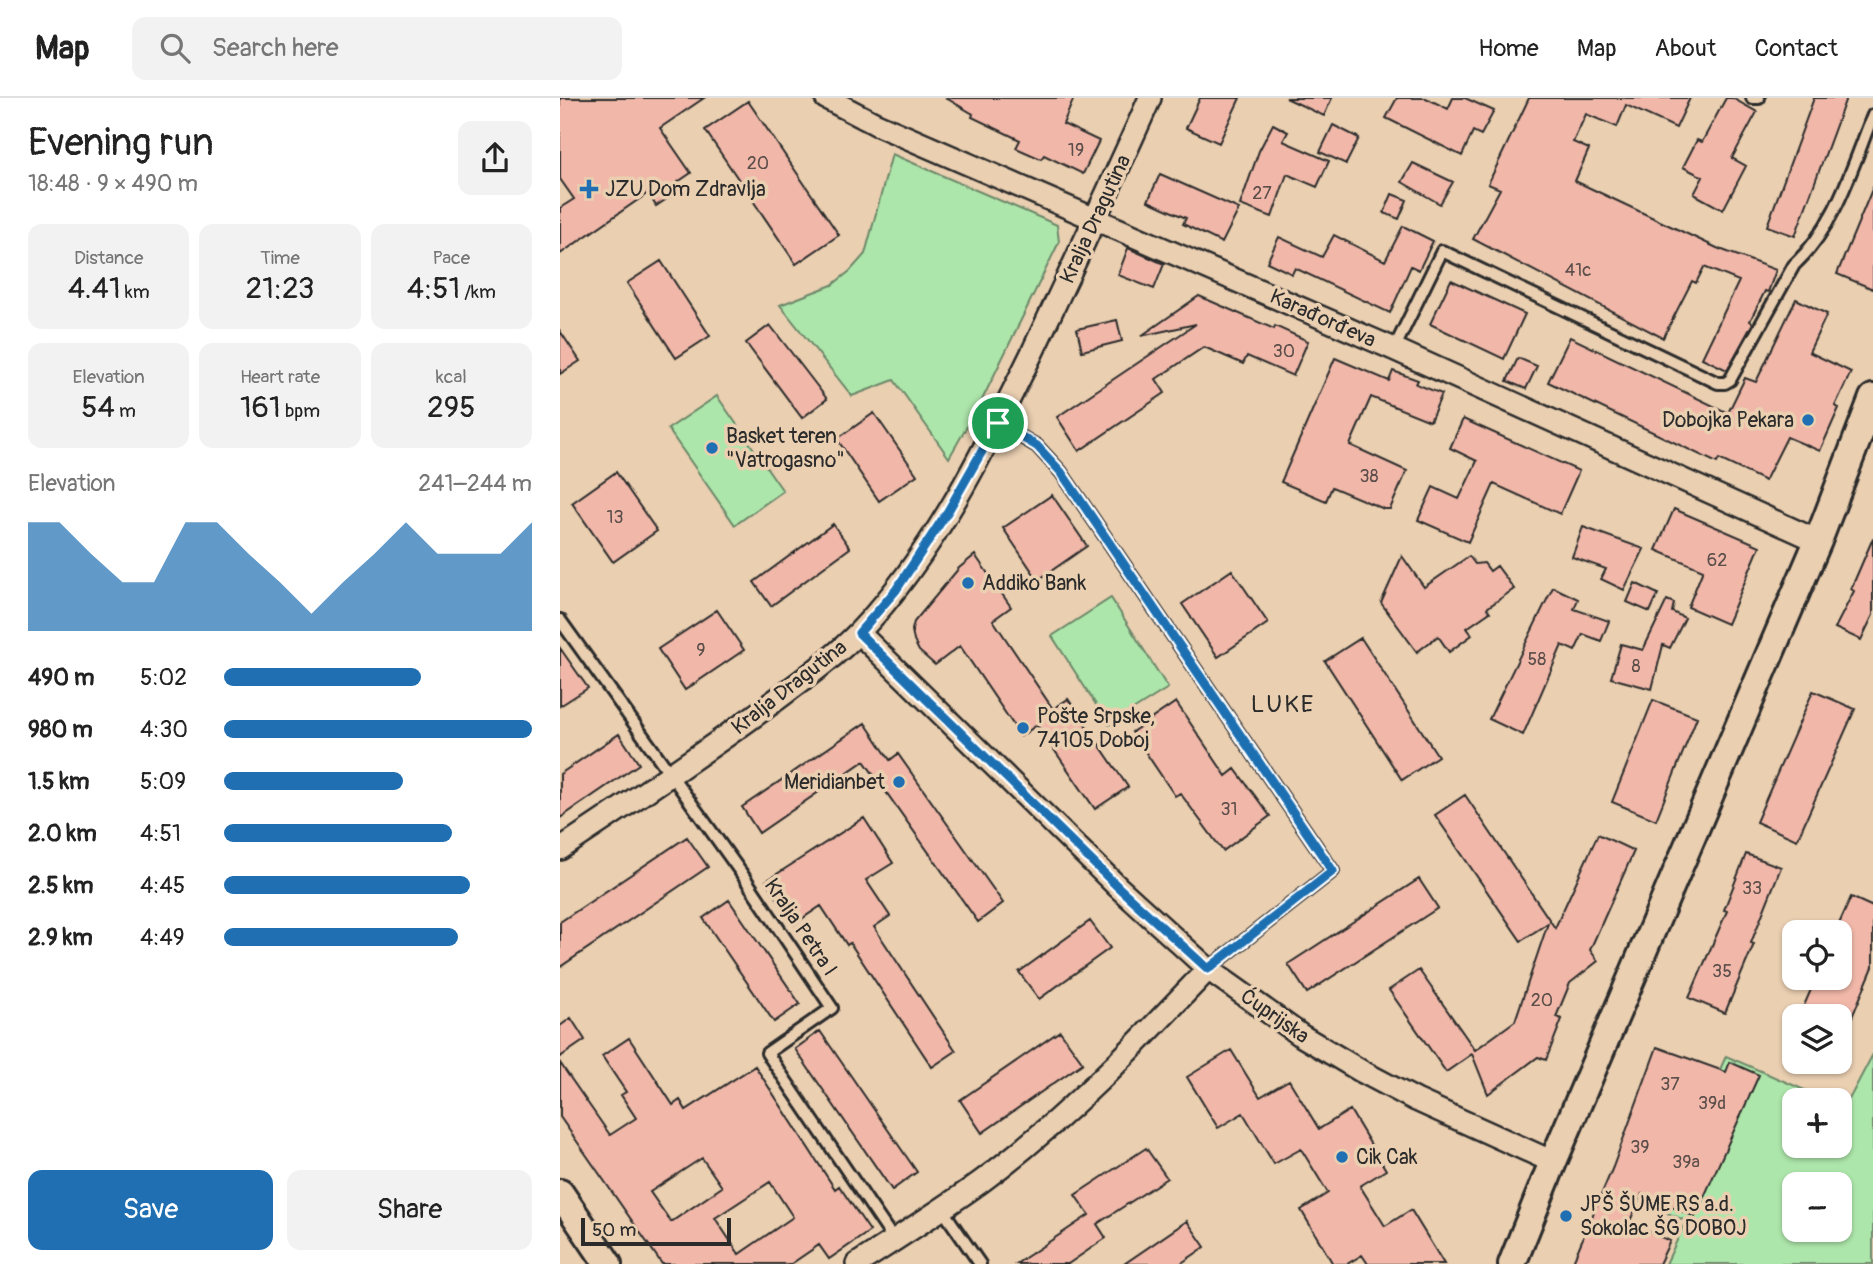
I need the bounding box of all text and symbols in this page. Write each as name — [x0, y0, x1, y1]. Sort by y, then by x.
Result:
search box — [132, 17, 622, 80]
text: Map — [35, 28, 90, 69]
icon: search — [156, 29, 194, 67]
text: Search here — [212, 32, 339, 64]
text: Home — [1478, 34, 1539, 63]
text: Map — [1577, 34, 1617, 63]
text: About — [1655, 34, 1717, 63]
text: Contact — [1755, 34, 1838, 63]
text: Evening run — [28, 119, 214, 167]
button: share — [458, 121, 532, 195]
house number: 19 — [1068, 139, 1084, 162]
street label: Kralja Dragutina — [1054, 150, 1137, 288]
house number: 20 — [747, 152, 769, 175]
text: 18:48 · 9 × 490 m — [28, 169, 198, 198]
place label: JZU Dom Zdravlja — [605, 176, 766, 203]
marker: JZU Dom Zdravlja — [579, 179, 599, 199]
house number: 27 — [1252, 182, 1272, 205]
text: Distance — [74, 246, 143, 270]
text: Time — [260, 246, 300, 270]
text: Pace — [433, 246, 470, 270]
house number: 41c — [1565, 259, 1591, 282]
text: 4.41 — [68, 270, 121, 307]
text: 21:23 — [245, 270, 315, 307]
text: 4:51 — [407, 270, 460, 307]
text: km — [121, 280, 150, 304]
text: /km — [460, 280, 496, 304]
street label: Karađorđeva — [1266, 283, 1380, 354]
house number: 30 — [1273, 340, 1295, 363]
text: Elevation — [72, 365, 145, 389]
text: Heart rate — [240, 365, 320, 389]
text: kcal — [436, 365, 467, 389]
text: 54 — [81, 389, 115, 426]
text: 161 — [240, 389, 281, 426]
text: 295 — [427, 389, 476, 426]
pin — [968, 393, 1028, 453]
text: m — [115, 399, 136, 423]
text: bpm — [281, 399, 320, 423]
icon: arrive — [979, 404, 1017, 442]
place label: Dobojka Pekara — [1662, 407, 1794, 434]
marker: Dobojka Pekara — [1800, 412, 1816, 428]
place label: Basket teren "Vatrogasno" — [726, 423, 845, 474]
marker: Basket teren "Vatrogasno" — [704, 440, 720, 456]
house number: 38 — [1359, 465, 1379, 488]
text: Elevation — [28, 469, 116, 498]
text: 241–244 m — [418, 469, 532, 498]
house number: 13 — [606, 506, 624, 529]
house number: 62 — [1707, 549, 1727, 572]
place label: Addiko Bank — [982, 570, 1086, 597]
marker: Addiko Bank — [960, 575, 976, 591]
street label: Kralja Dragutina — [726, 634, 852, 741]
house number: 9 — [696, 639, 706, 662]
house number: 58 — [1528, 648, 1546, 671]
house number: 8 — [1631, 655, 1641, 678]
text: 490 m — [28, 663, 94, 692]
text: 5:02 — [140, 663, 187, 692]
district label: LUKE — [1251, 690, 1315, 719]
place label: Pošte Srpske, 74105 Doboj — [1037, 703, 1155, 754]
text: 980 m — [28, 715, 93, 744]
text: 4:30 — [140, 715, 188, 744]
marker: Pošte Srpske, 74105 Doboj — [1015, 720, 1031, 736]
text: 1.5 km — [28, 767, 90, 796]
text: 5:09 — [140, 767, 186, 796]
place label: Meridianbet — [784, 769, 886, 796]
marker: Meridianbet — [891, 774, 907, 790]
house number: 31 — [1220, 798, 1238, 821]
text: 2.0 km — [28, 819, 97, 848]
text: 4:51 — [140, 819, 181, 848]
text: 2.5 km — [28, 871, 93, 900]
text: 4:45 — [140, 871, 185, 900]
street label: Kralja Petra I — [758, 873, 843, 981]
house number: 33 — [1742, 877, 1762, 900]
map controls — [1782, 920, 1852, 1242]
button: locate — [1782, 920, 1852, 990]
text: 2.9 km — [28, 923, 93, 952]
text: 4:49 — [140, 923, 185, 952]
house number: 35 — [1712, 960, 1732, 983]
street label: Ćuprijska — [1235, 982, 1315, 1050]
house number: 20 — [1531, 989, 1553, 1012]
button: layers — [1782, 1004, 1852, 1074]
house number: 37 — [1660, 1073, 1680, 1096]
button: + — [1782, 1088, 1852, 1158]
house number: 39d — [1698, 1092, 1726, 1115]
house number: 39 — [1630, 1136, 1650, 1159]
place label: Cik Cak — [1356, 1144, 1418, 1171]
marker: Cik Cak — [1334, 1149, 1350, 1165]
house number: 39a — [1672, 1151, 1700, 1174]
button: Save — [28, 1170, 273, 1250]
button: Share — [287, 1170, 532, 1250]
button: − — [1782, 1172, 1852, 1242]
place label: JPŠ ŠUME RS a.d. Sokolac ŠG DOBOJ — [1580, 1190, 1746, 1242]
marker: JPŠ ŠUME RS a.d. Sokolac ŠG DOBOJ — [1558, 1208, 1574, 1224]
scale bar — [581, 1215, 732, 1247]
text: 50 m — [592, 1218, 636, 1242]

